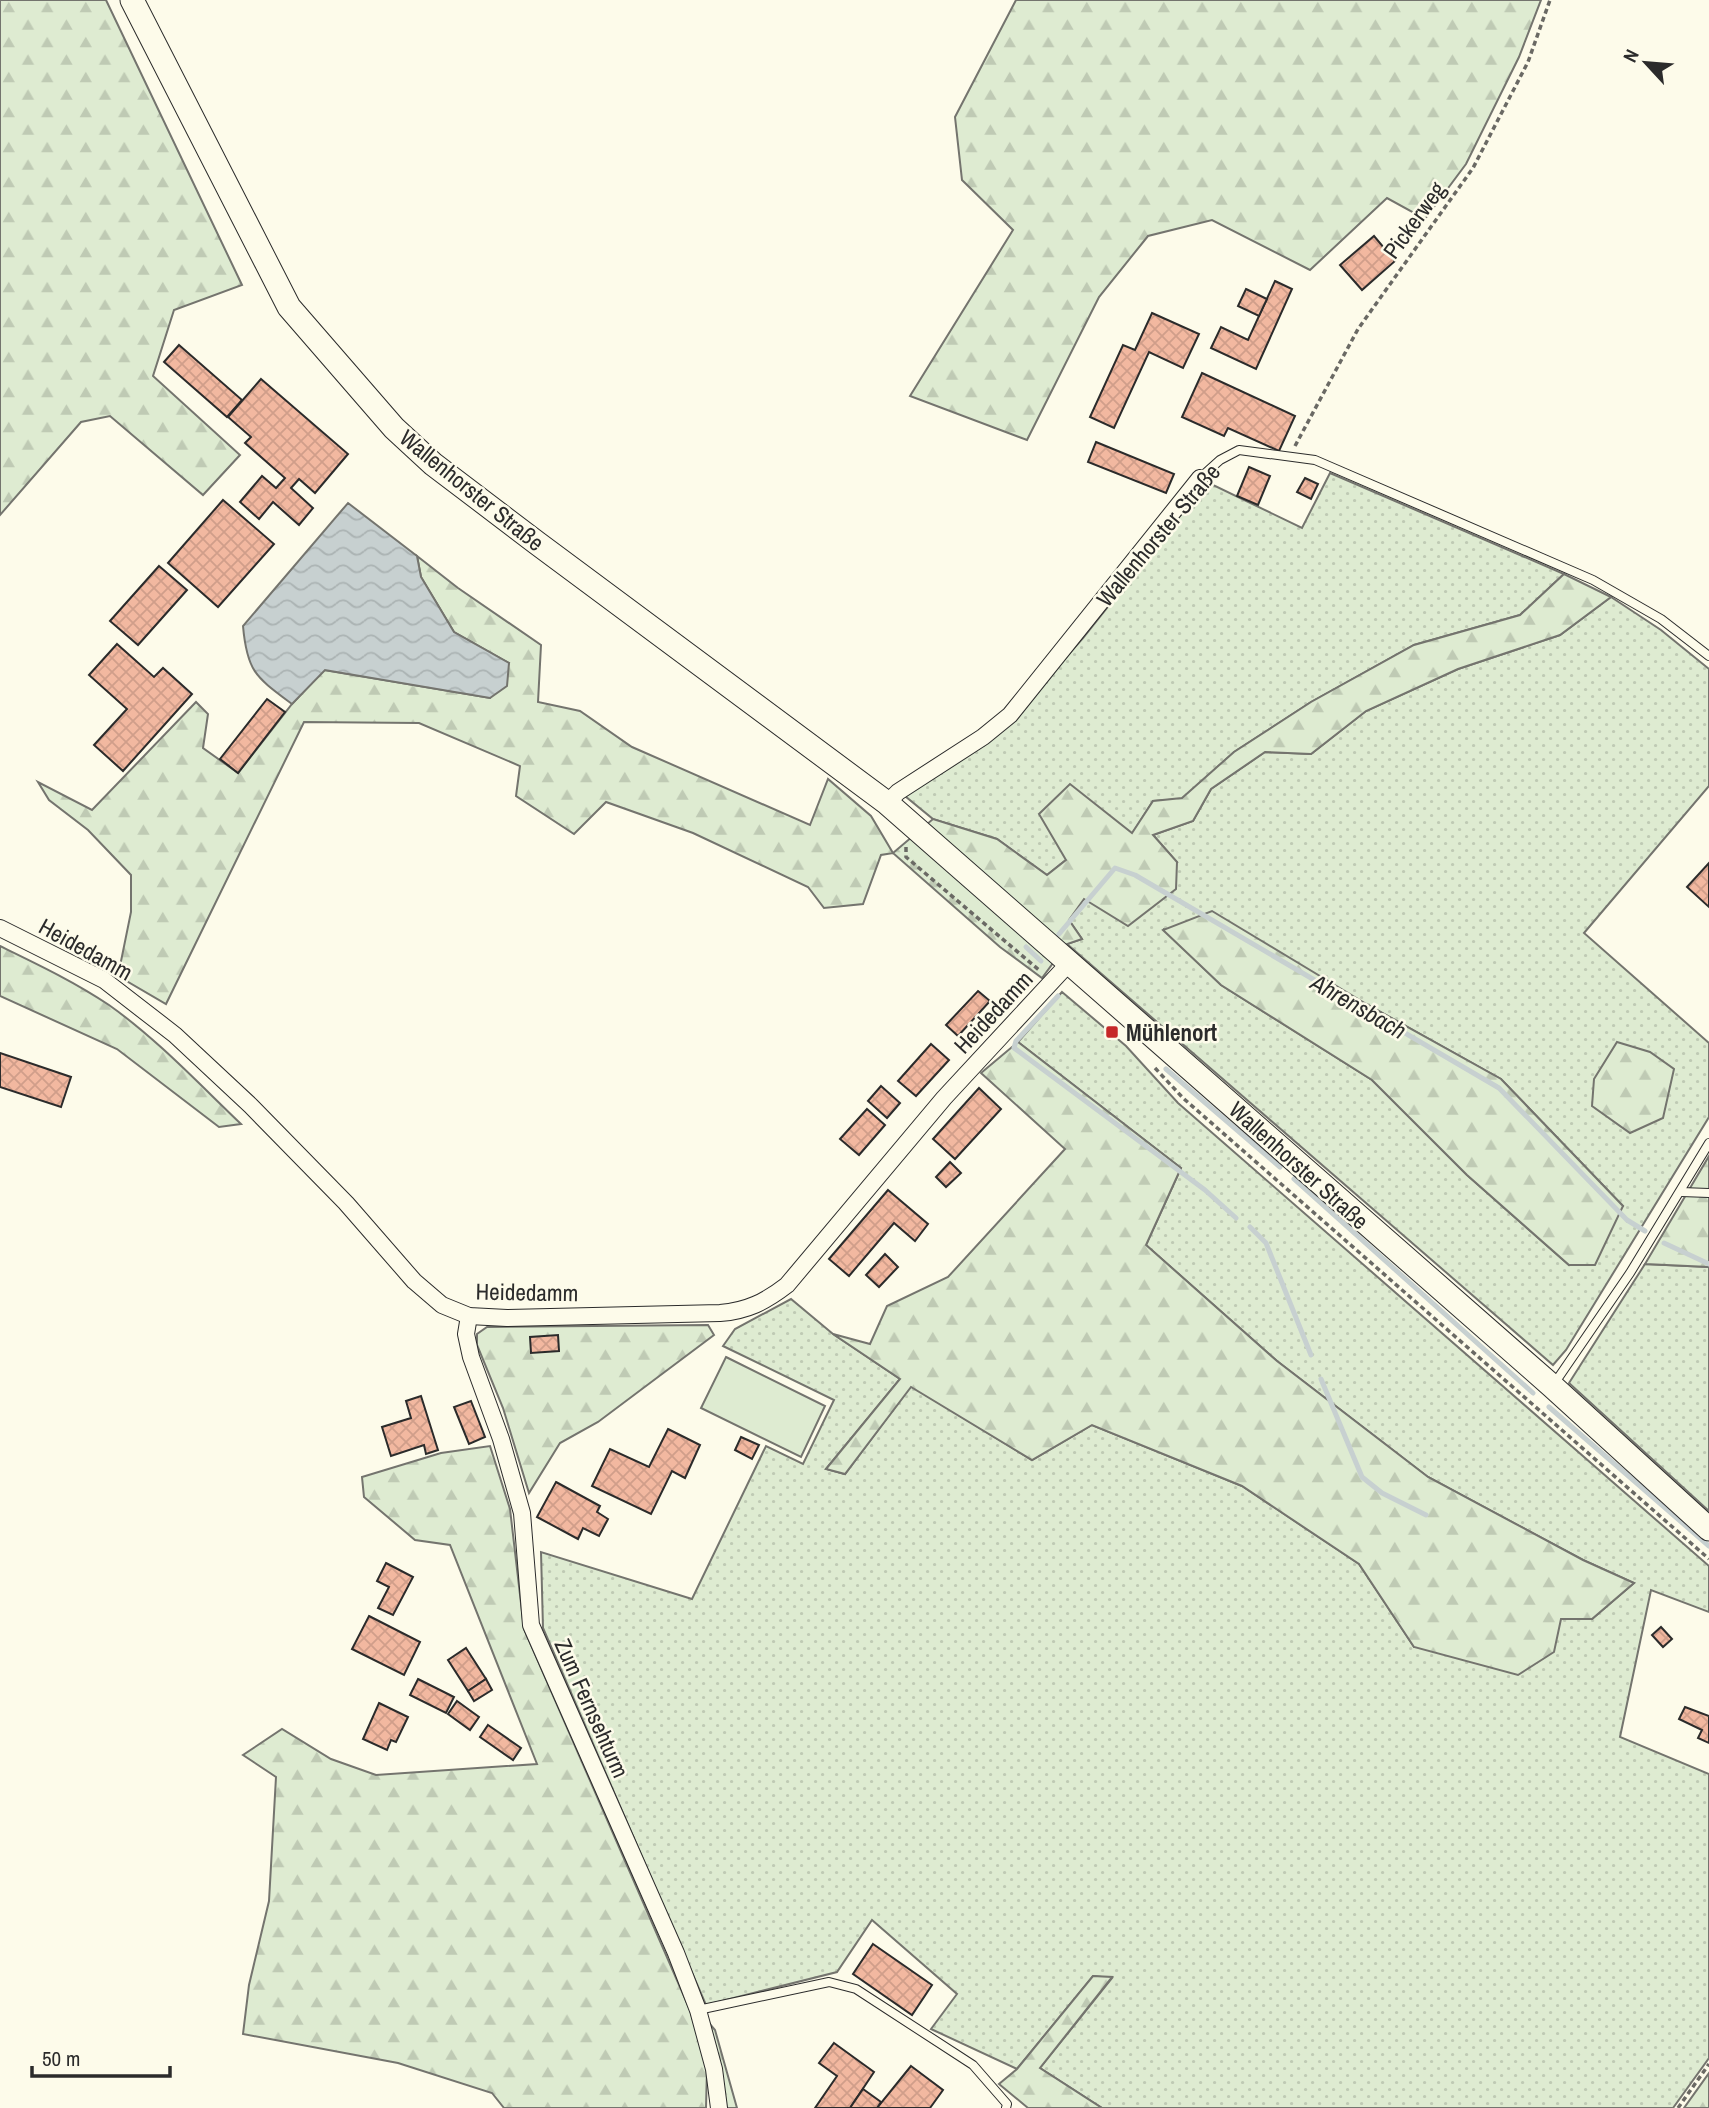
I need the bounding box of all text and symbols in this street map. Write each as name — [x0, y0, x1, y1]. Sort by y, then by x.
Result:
north arrow — [1611, 28, 1681, 98]
text: N — [1617, 45, 1645, 66]
street label: Pickerweg — [1376, 175, 1453, 265]
street label: Wallenhorster Straße — [393, 422, 551, 558]
street label: Wallenhorster Straße — [1089, 457, 1227, 613]
street label: Heidedamm — [34, 911, 138, 987]
street label: Heidedamm — [947, 964, 1039, 1060]
water label: Ahrensbach — [1305, 965, 1412, 1046]
place label: Mühlenort — [1126, 1017, 1217, 1048]
marker: Mühlenort — [1104, 1024, 1120, 1040]
street label: Wallenhorster Straße — [1223, 1094, 1375, 1236]
street label: Heidedamm — [475, 1276, 579, 1308]
street label: Zum Fernsehturm — [548, 1634, 636, 1782]
scale bar — [32, 2035, 170, 2078]
text: 50 m — [42, 2044, 80, 2073]

